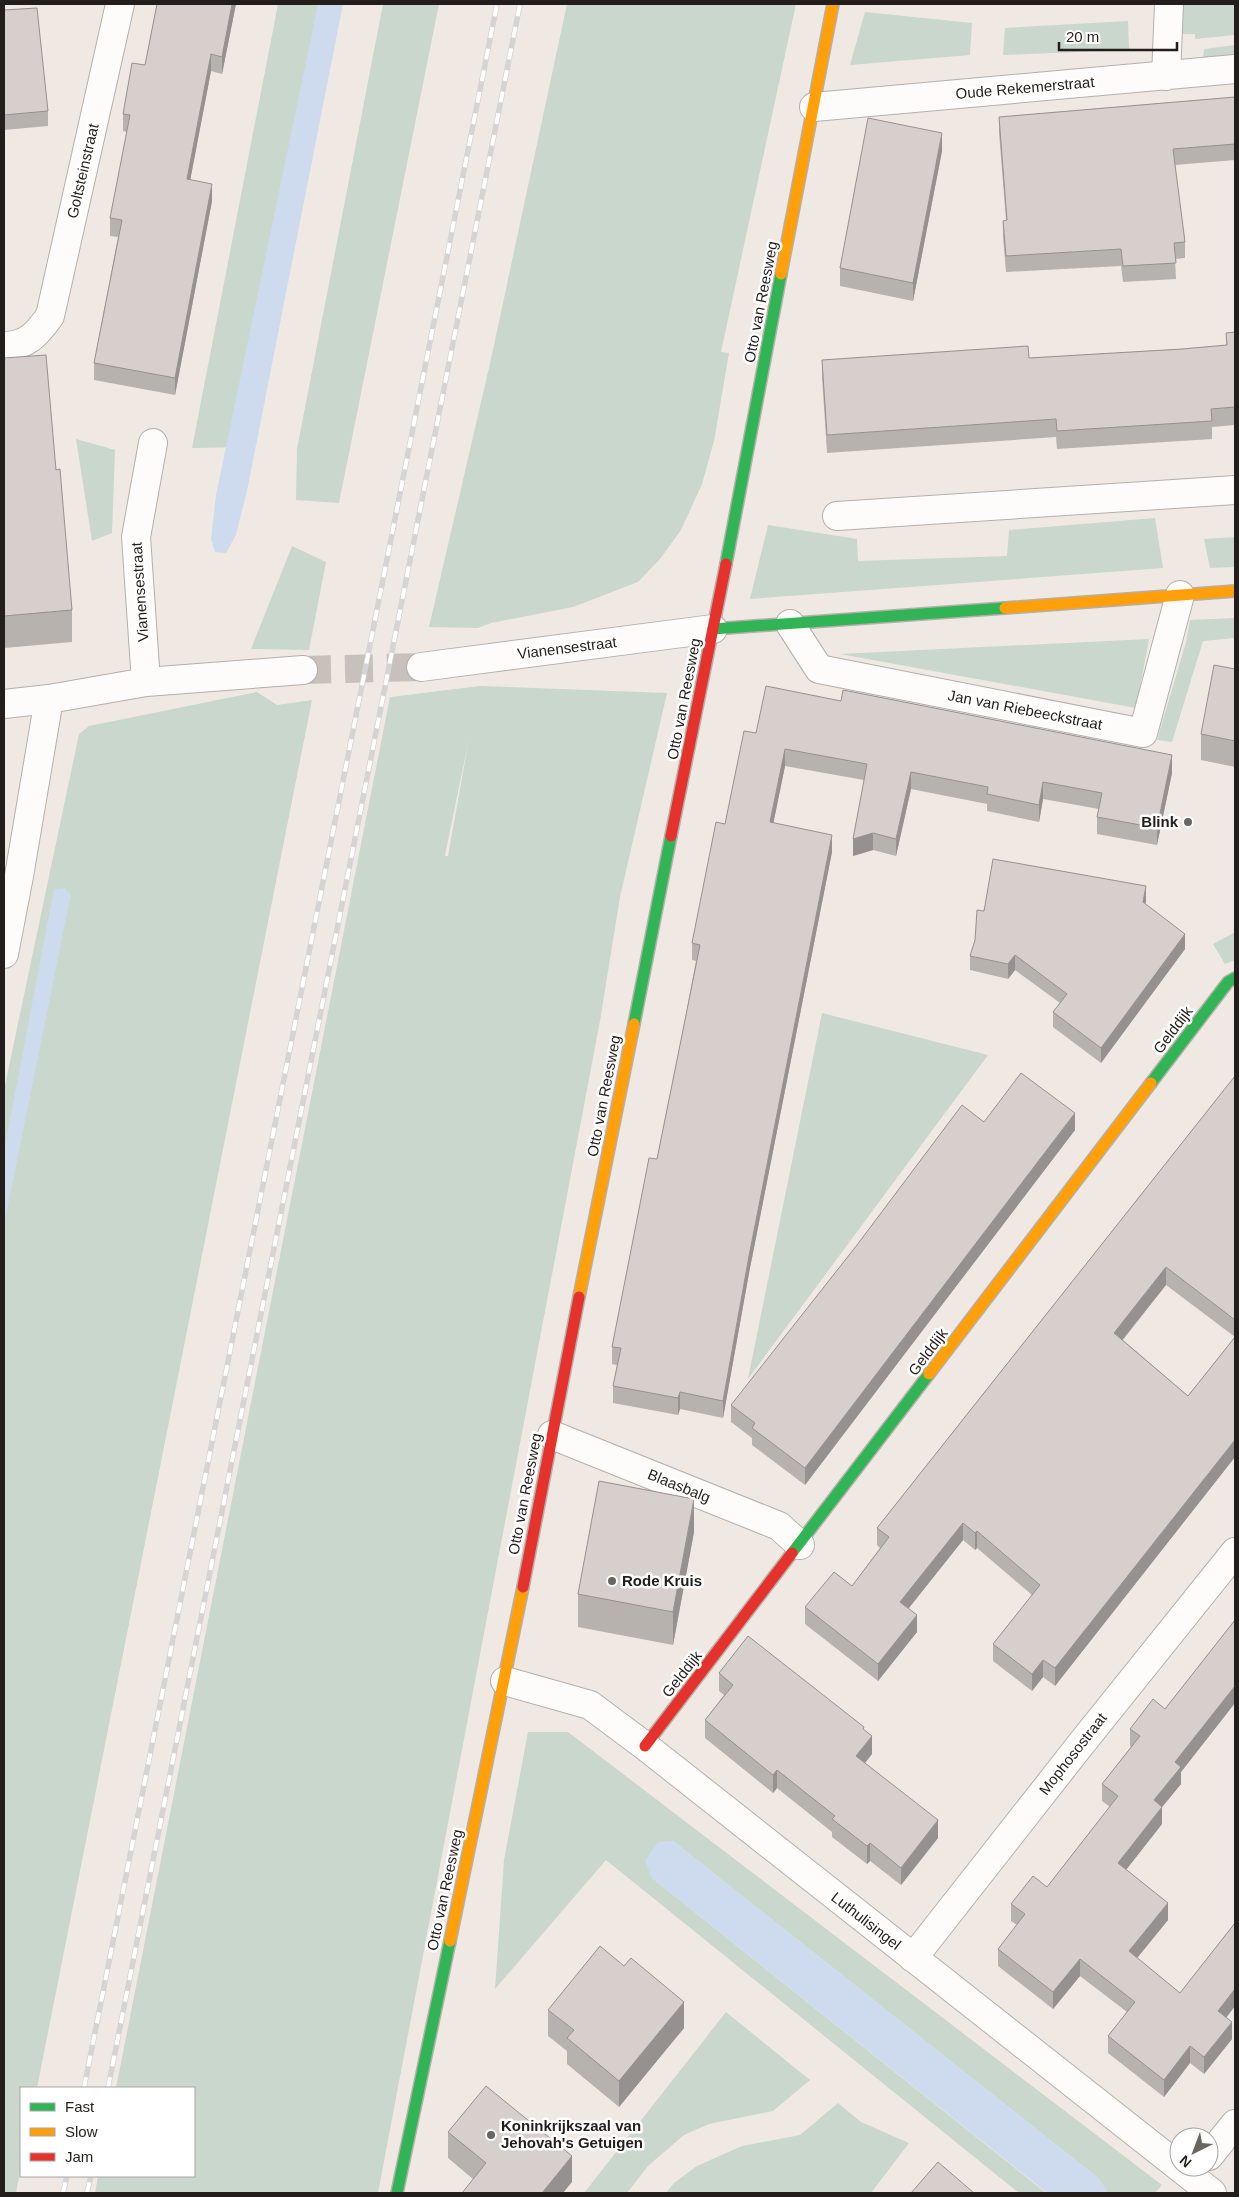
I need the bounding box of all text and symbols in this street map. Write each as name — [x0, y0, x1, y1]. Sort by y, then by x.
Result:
scale bar — [1059, 20, 1176, 52]
text: 20 m — [1066, 28, 1099, 45]
street label: Oude Rekemerstraat — [955, 73, 1096, 102]
street label: Goltsteinstraat — [63, 121, 102, 220]
street label: Otto van Reesweg — [740, 240, 781, 364]
street label: Vianensestraat — [127, 541, 151, 642]
street label: Vianensestraat — [516, 633, 618, 662]
street label: Otto van Reesweg — [663, 637, 704, 761]
street label: Jan van Riebeeckstraat — [947, 686, 1104, 733]
place label: Blink — [1141, 813, 1179, 830]
marker: Blink — [1182, 816, 1194, 828]
street label: Gelddijk — [1150, 1003, 1196, 1056]
street label: Otto van Reesweg — [583, 1034, 624, 1158]
street label: Gelddijk — [905, 1325, 951, 1378]
street label: Otto van Reesweg — [504, 1432, 545, 1556]
street label: Blaasbalg — [645, 1465, 713, 1506]
place label: Rode Kruis — [622, 1572, 702, 1589]
marker: Rode Kruis — [606, 1575, 618, 1587]
street label: Gelddijk — [658, 1647, 705, 1700]
street label: Mophosostraat — [1035, 1709, 1110, 1798]
street label: Otto van Reesweg — [423, 1828, 466, 1952]
street label: Luthulisingel — [828, 1888, 904, 1953]
legend — [20, 2087, 195, 2177]
text: Fast — [65, 2098, 95, 2115]
place label: Koninkrijkszaal van Jehovah's Getuigen — [501, 2117, 643, 2151]
text: Slow — [65, 2123, 98, 2140]
north arrow — [1169, 2127, 1219, 2177]
marker: Koninkrijkszaal van Jehovah's Getuigen — [485, 2129, 497, 2141]
text: Jam — [65, 2148, 93, 2165]
text: N — [1176, 2152, 1194, 2171]

